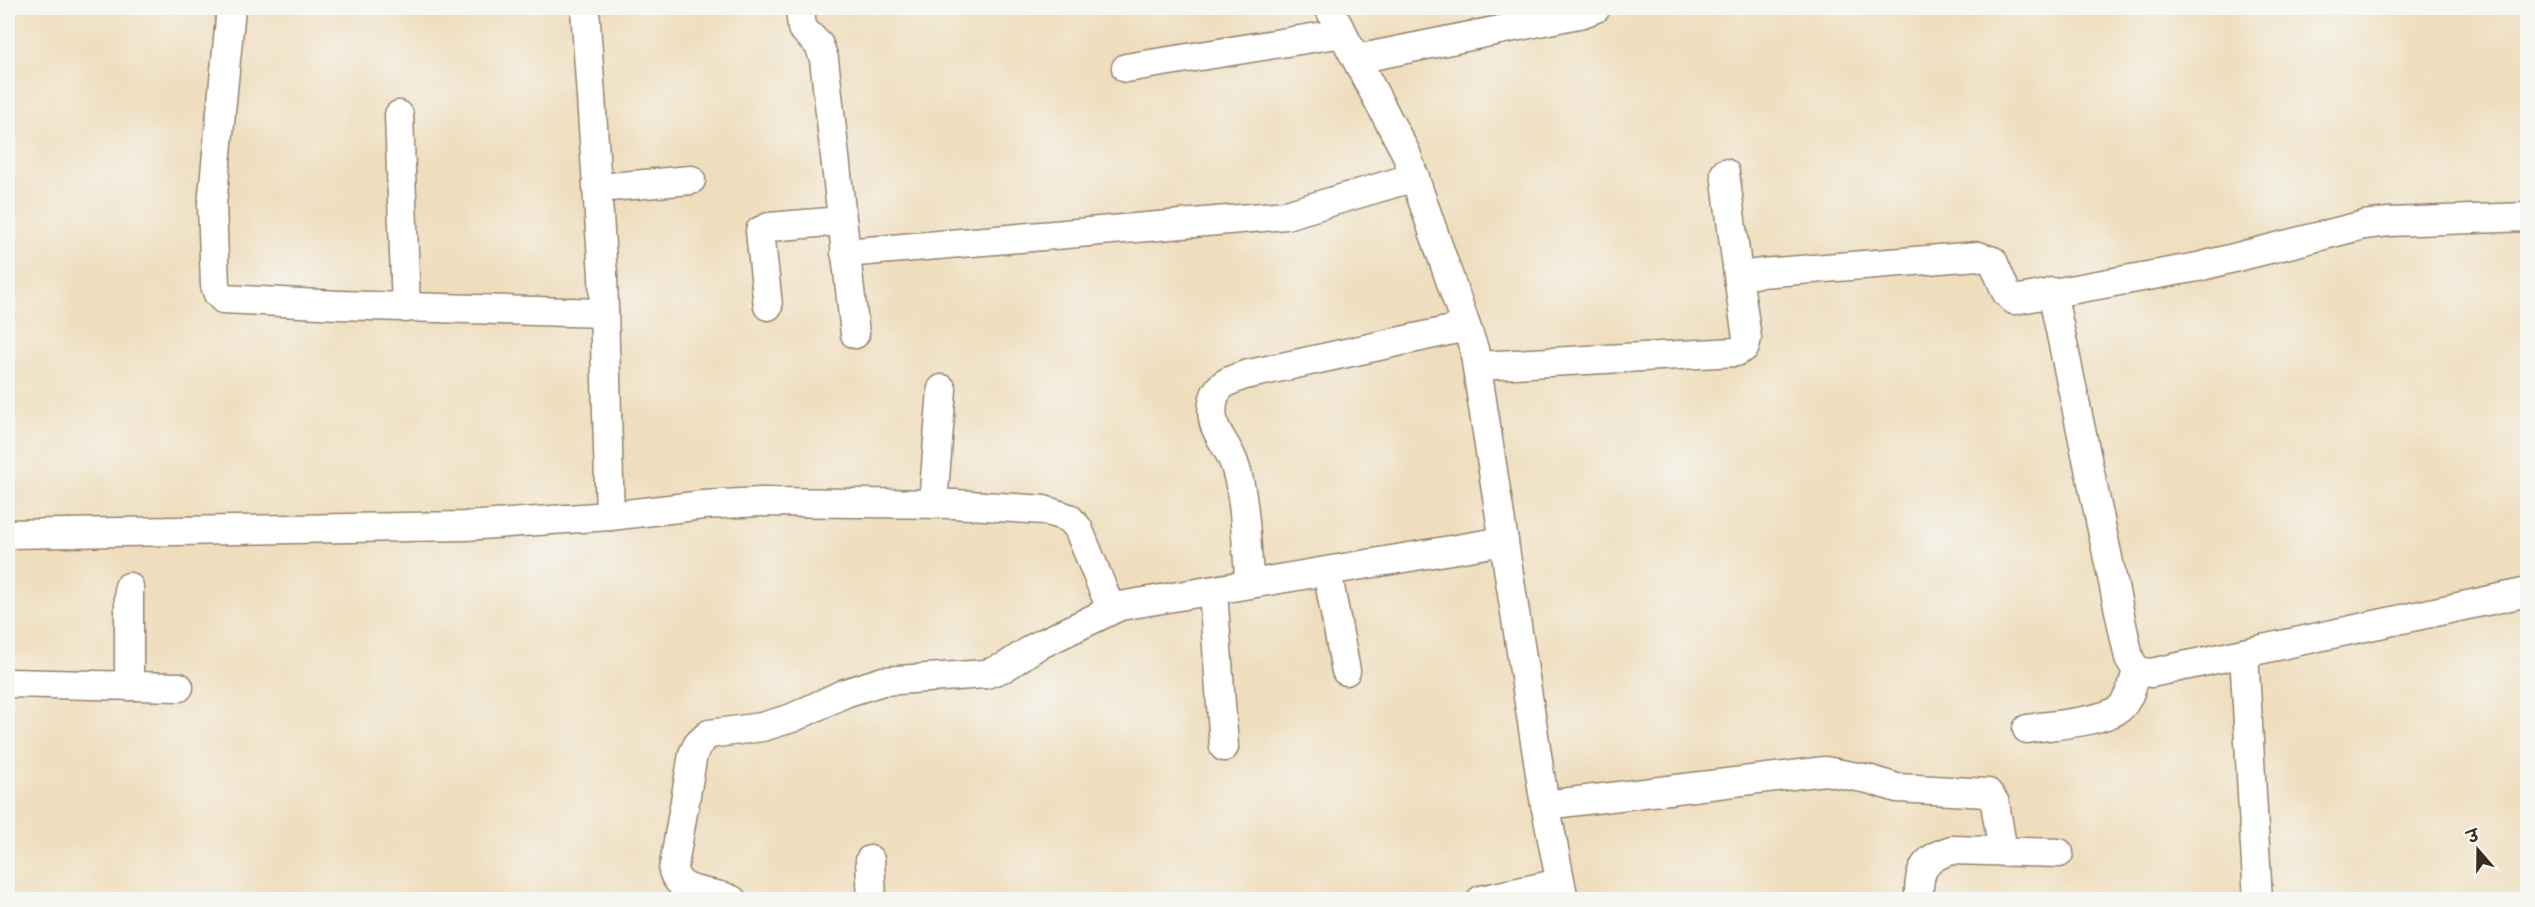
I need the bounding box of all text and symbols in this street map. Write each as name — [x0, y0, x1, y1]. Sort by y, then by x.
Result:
north arrow — [2448, 820, 2508, 880]
text: उ — [2463, 824, 2483, 848]

